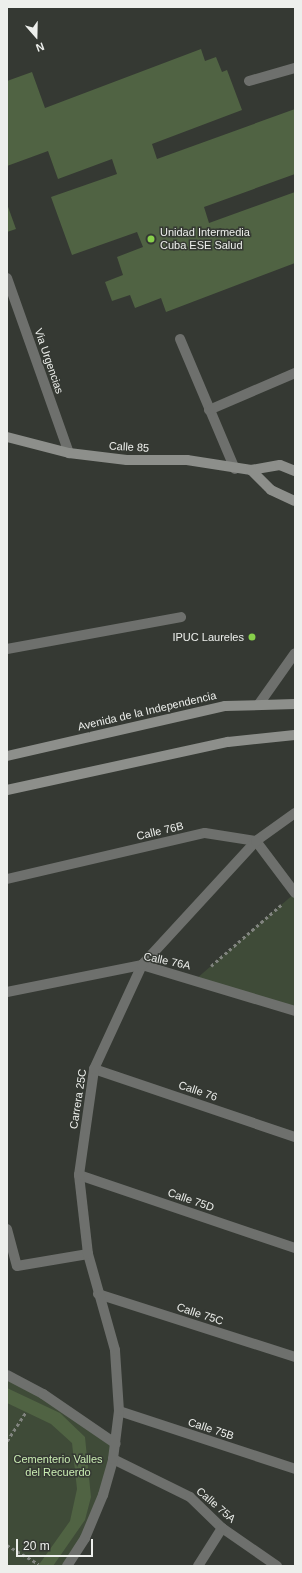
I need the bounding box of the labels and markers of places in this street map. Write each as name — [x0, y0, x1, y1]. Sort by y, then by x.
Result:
place label: Unidad Intermedia Cuba ESE Salud — [160, 226, 250, 252]
marker: Unidad Intermedia Cuba ESE Salud — [145, 233, 157, 245]
place label: IPUC Laureles — [172, 630, 244, 644]
marker: IPUC Laureles — [247, 632, 257, 642]

